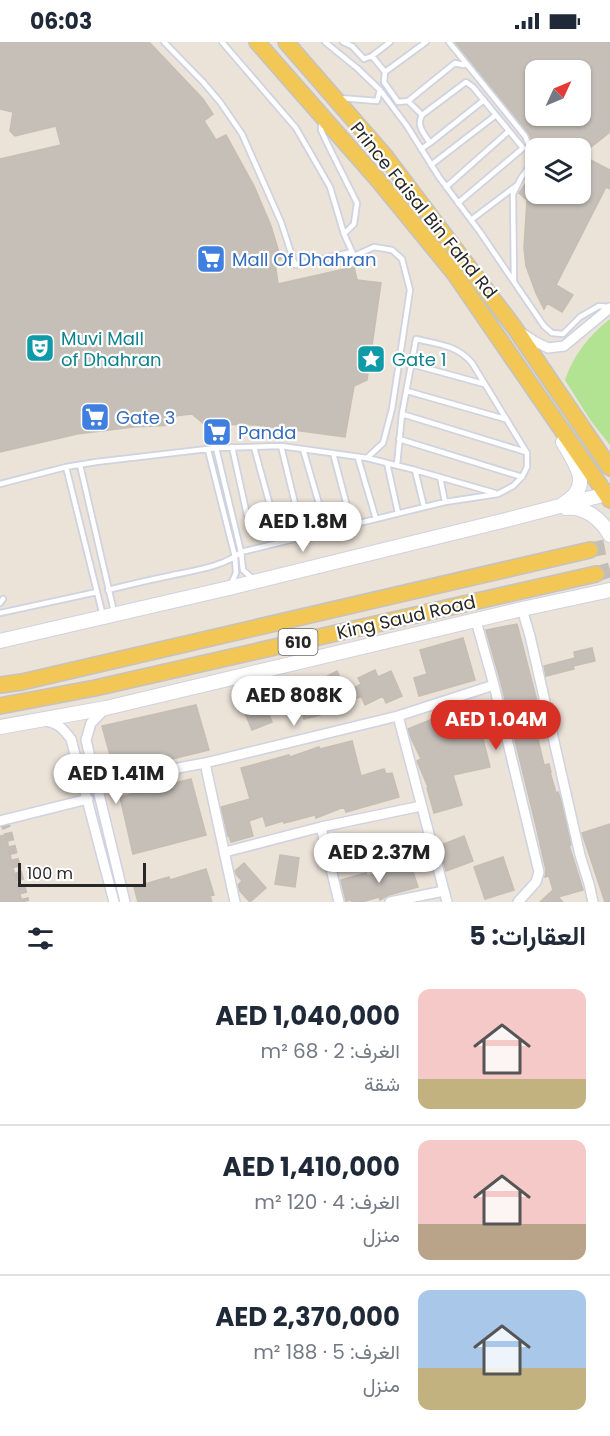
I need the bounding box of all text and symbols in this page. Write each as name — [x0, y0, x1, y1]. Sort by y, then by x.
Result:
text: 06:03 — [30, 6, 92, 37]
north arrow — [525, 60, 591, 126]
map controls — [525, 60, 591, 204]
street label: Prince Faisal Bin Fahd Rd — [345, 116, 503, 304]
button: layers — [525, 138, 591, 204]
supermarket icon: Mall Of Dhahran — [195, 243, 227, 275]
place label: Mall Of Dhahran — [232, 247, 377, 272]
place label: Muvi Mall of Dhahran — [61, 326, 162, 372]
theatre icon: Muvi Mall of Dhahran — [24, 332, 56, 364]
place icon: Gate 1 — [355, 343, 387, 375]
place label: Gate 1 — [392, 347, 446, 372]
supermarket icon: Gate 3 — [79, 401, 111, 433]
place label: Gate 3 — [116, 405, 175, 430]
supermarket icon: Panda — [201, 416, 233, 448]
place label: Panda — [238, 420, 296, 445]
pin: AED 1.8M — [241, 502, 365, 553]
text: AED 1.8M — [259, 507, 347, 535]
street label: King Saud Road — [334, 589, 478, 645]
road number: 610 — [278, 629, 318, 655]
pin: AED 808K — [232, 676, 356, 727]
text: AED 808K — [245, 681, 343, 709]
pin: AED 1.04M — [427, 700, 565, 751]
text: AED 1.04M — [445, 705, 547, 733]
pin: AED 1.41M — [47, 754, 185, 805]
text: AED 1.41M — [68, 759, 164, 787]
pin: AED 2.37M — [310, 833, 448, 884]
text: AED 2.37M — [328, 838, 430, 866]
scale bar — [18, 860, 146, 888]
text: 100 m — [27, 862, 73, 885]
text: العقارات: 5 — [469, 918, 586, 954]
icon: filters — [24, 922, 57, 955]
text: AED 1,040,000 — [215, 998, 400, 1034]
icon: home — [466, 1013, 538, 1085]
text: الغرف: 2 · 68 m² — [261, 1037, 400, 1065]
text: شقة — [364, 1070, 400, 1098]
text: AED 1,410,000 — [222, 1149, 400, 1185]
icon: home — [466, 1164, 538, 1236]
text: الغرف: 4 · 120 m² — [254, 1188, 400, 1216]
text: منزل — [363, 1221, 400, 1249]
text: AED 2,370,000 — [215, 1299, 400, 1335]
icon: home — [466, 1314, 538, 1386]
text: الغرف: 5 · 188 m² — [253, 1338, 400, 1366]
text: منزل — [363, 1371, 400, 1399]

